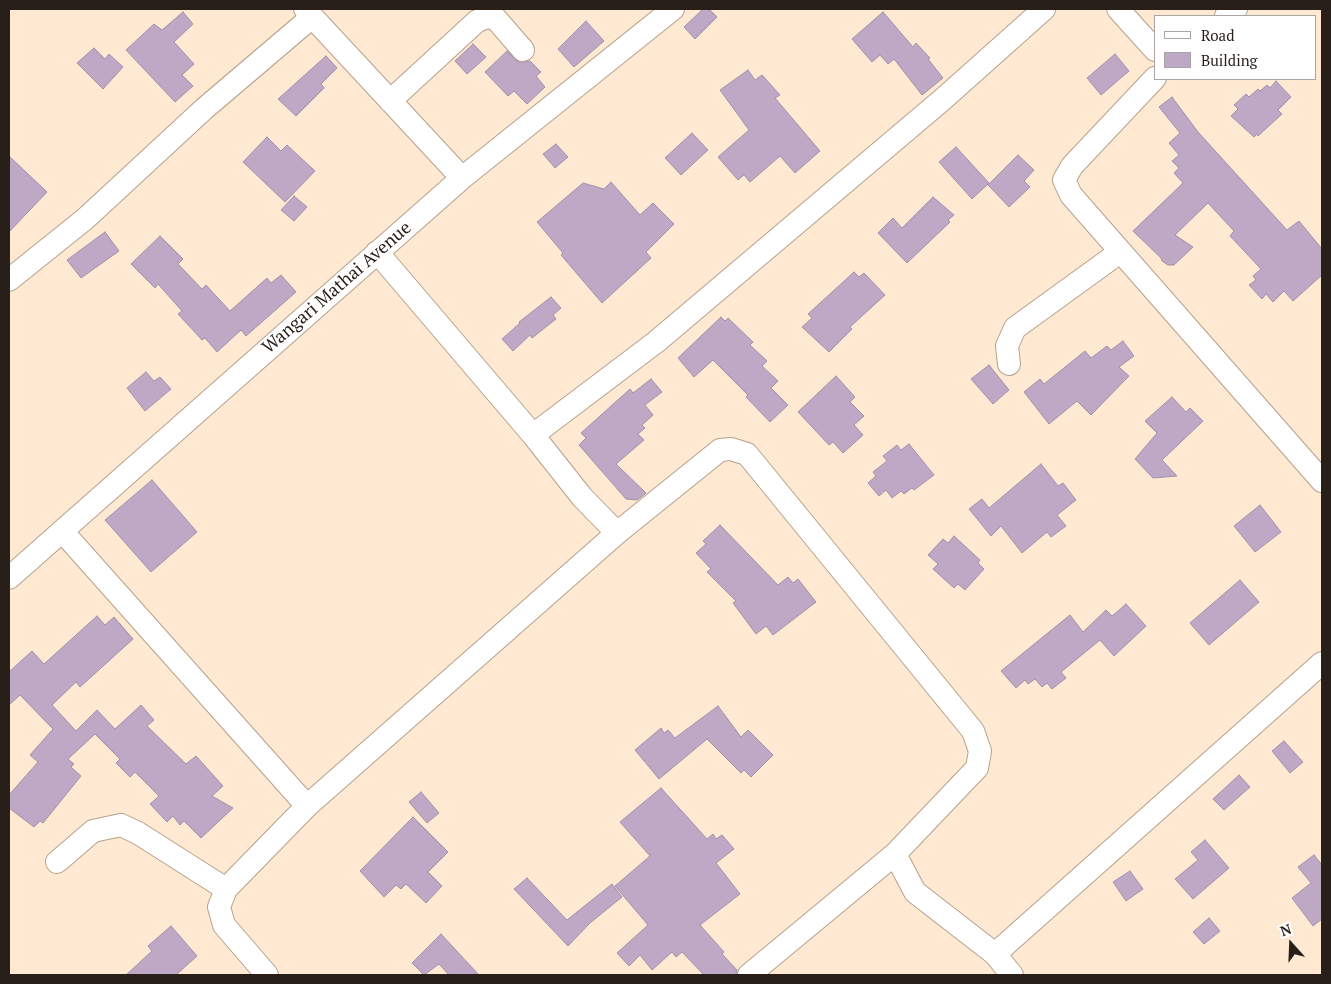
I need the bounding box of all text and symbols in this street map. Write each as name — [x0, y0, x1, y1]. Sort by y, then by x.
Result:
legend — [1154, 15, 1316, 80]
text: Road — [1201, 25, 1234, 45]
text: Building — [1201, 50, 1258, 70]
street label: Wangari Mathai Avenue — [258, 217, 416, 359]
north arrow — [1266, 919, 1316, 969]
text: N — [1277, 919, 1294, 940]

